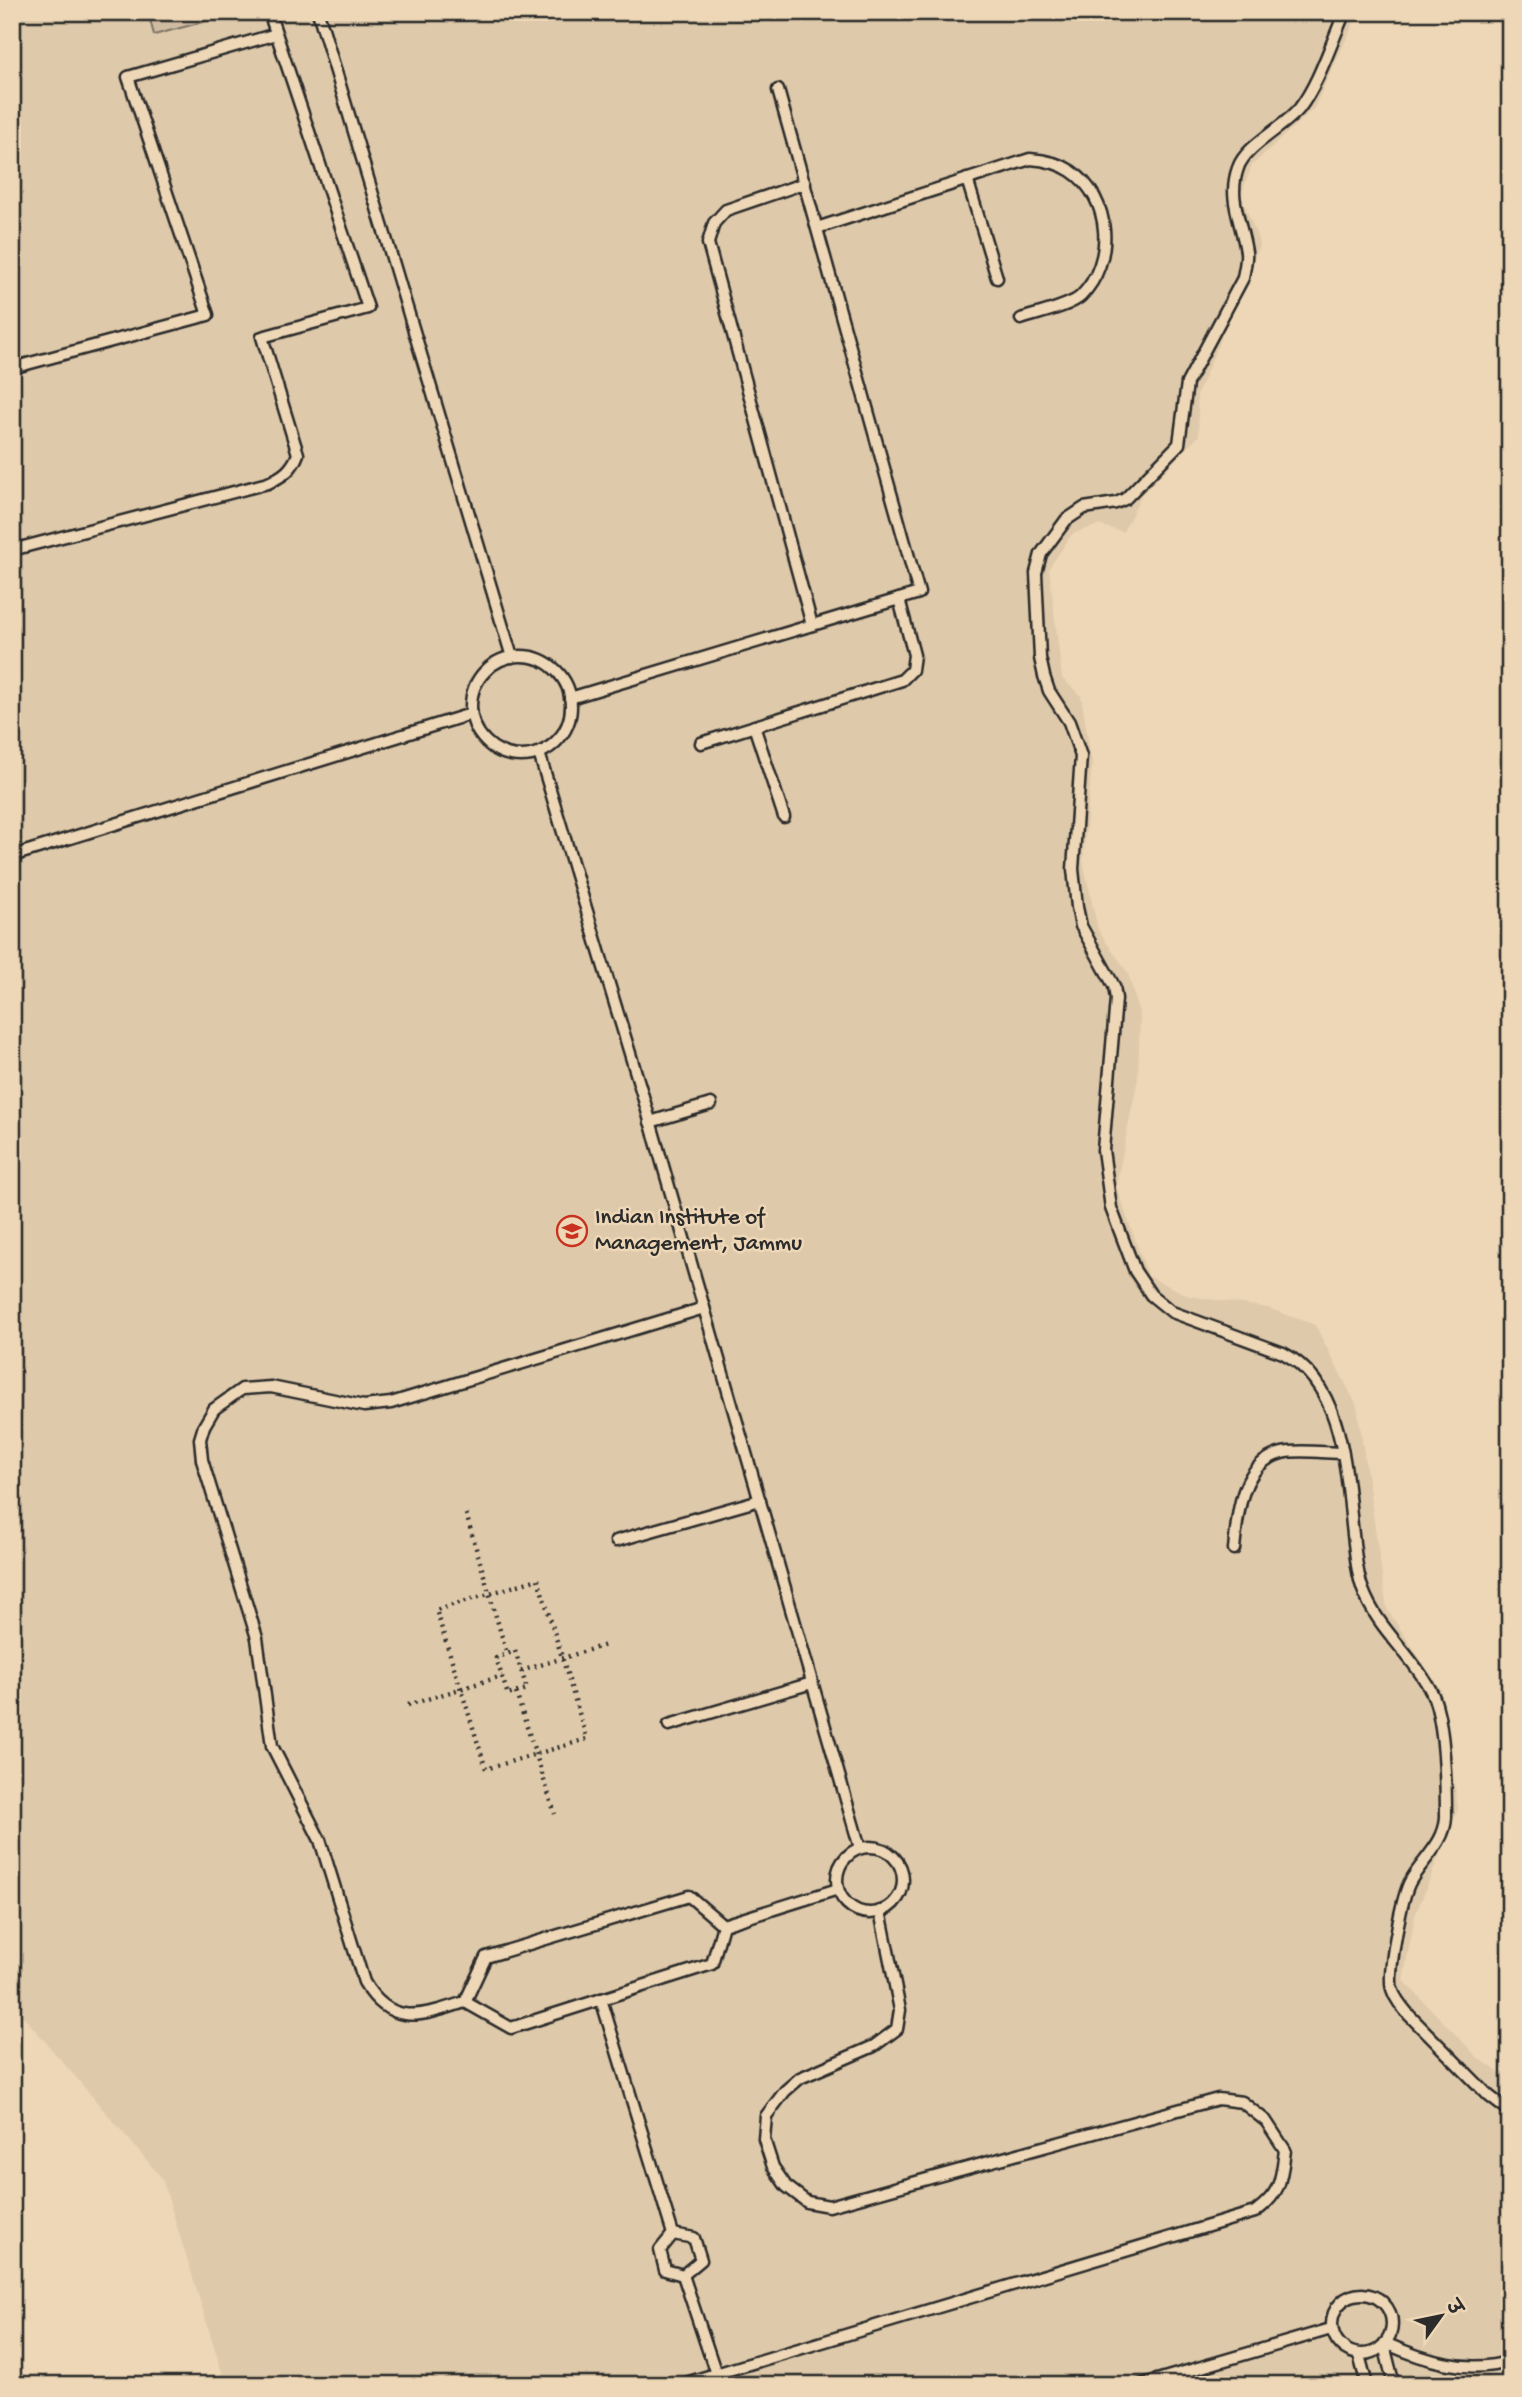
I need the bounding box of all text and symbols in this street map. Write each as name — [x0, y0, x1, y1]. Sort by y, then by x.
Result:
place label: Indian Institute of Management, Jammu — [595, 1205, 802, 1258]
school or university icon: Indian Institute of Management, Jammu — [555, 1214, 589, 1248]
north arrow — [1406, 2282, 1476, 2352]
text: उ — [1438, 2295, 1467, 2322]

